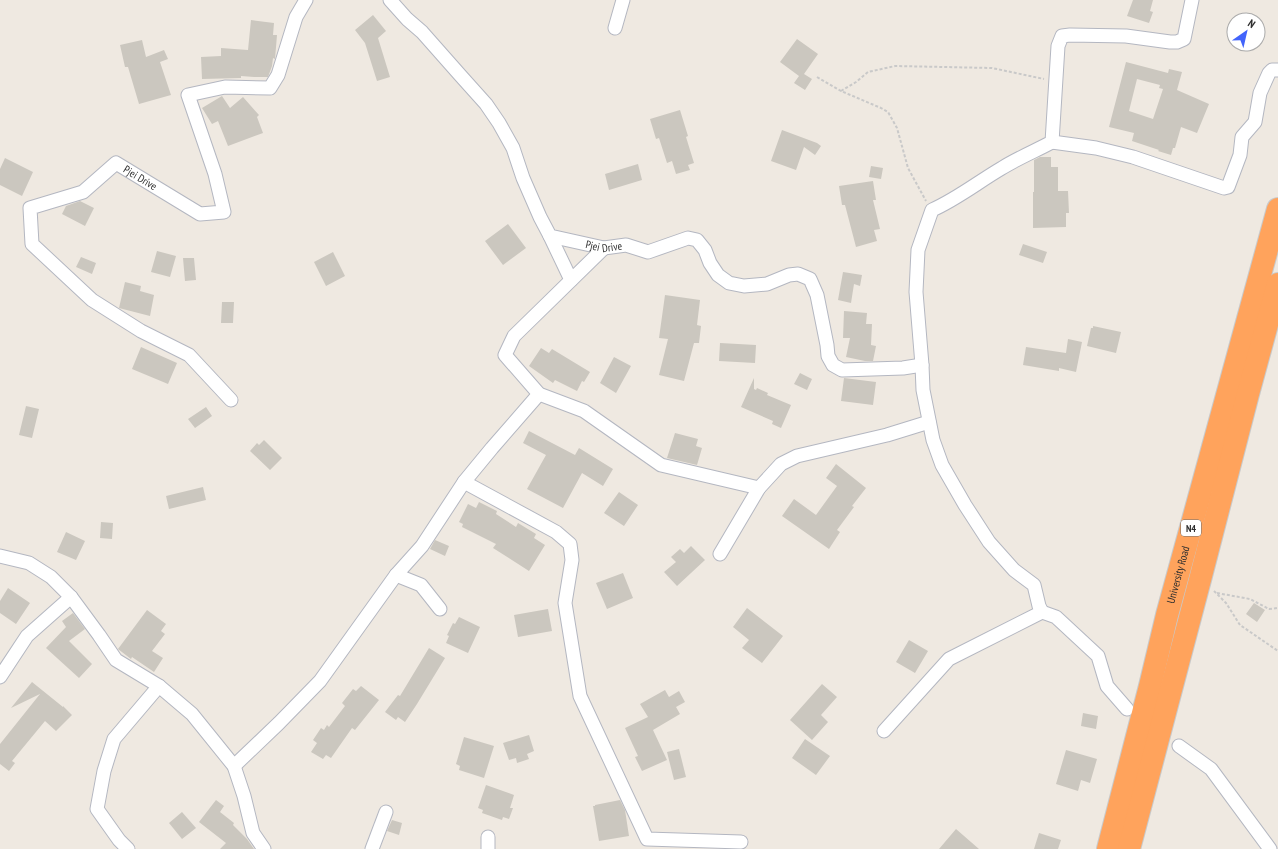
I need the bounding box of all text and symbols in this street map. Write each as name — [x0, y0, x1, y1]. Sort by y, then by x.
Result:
north arrow — [1226, 12, 1266, 52]
text: N — [1245, 16, 1258, 31]
street label: Pjei Drive — [121, 162, 160, 193]
street label: Pjei Drive — [584, 237, 623, 255]
road number: N4 — [1181, 520, 1201, 536]
street label: University Road — [1163, 544, 1193, 605]

